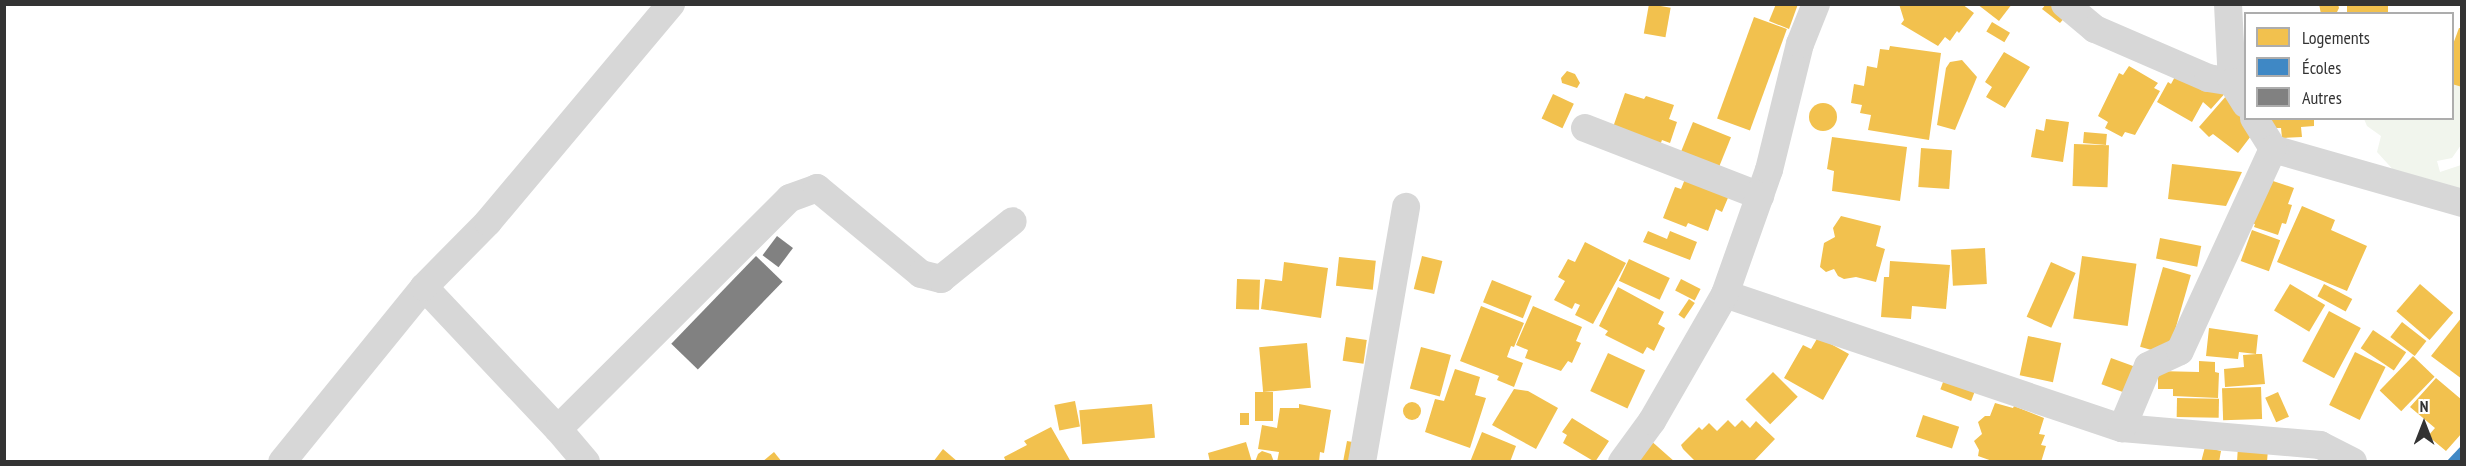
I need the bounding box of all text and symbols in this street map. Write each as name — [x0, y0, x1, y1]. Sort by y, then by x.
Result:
legend — [2244, 12, 2454, 120]
text: Logements — [2302, 26, 2370, 49]
text: Écoles — [2302, 56, 2341, 79]
text: Autres — [2302, 86, 2342, 109]
north arrow — [2394, 394, 2454, 454]
text: N — [2420, 396, 2428, 416]

